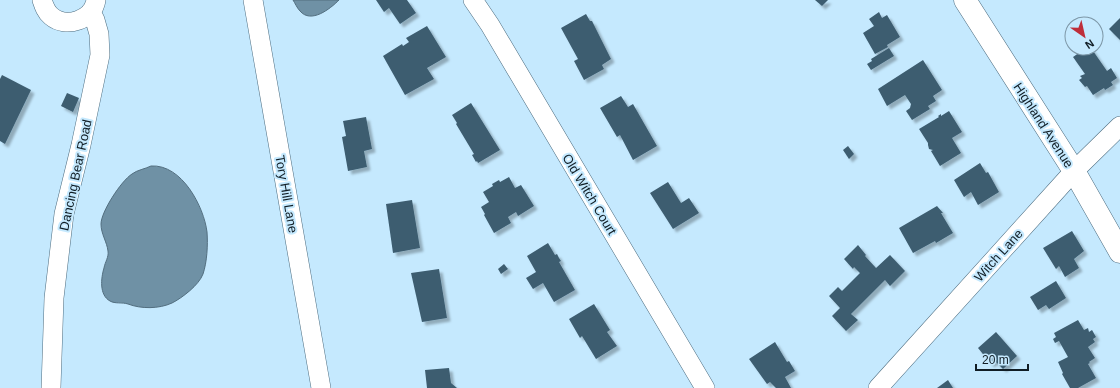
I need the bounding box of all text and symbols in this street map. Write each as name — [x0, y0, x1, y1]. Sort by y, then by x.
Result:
north arrow — [1064, 16, 1104, 56]
text: N — [1083, 37, 1096, 52]
street label: Highland Avenue — [1011, 80, 1077, 170]
street label: Dancing Bear Road — [56, 118, 95, 232]
street label: Old Witch Court — [560, 151, 620, 238]
street label: Tory Hill Lane — [272, 154, 301, 234]
street label: Witch Lane — [971, 226, 1026, 285]
scale bar — [976, 346, 1028, 372]
text: 20 m — [982, 353, 1009, 367]

